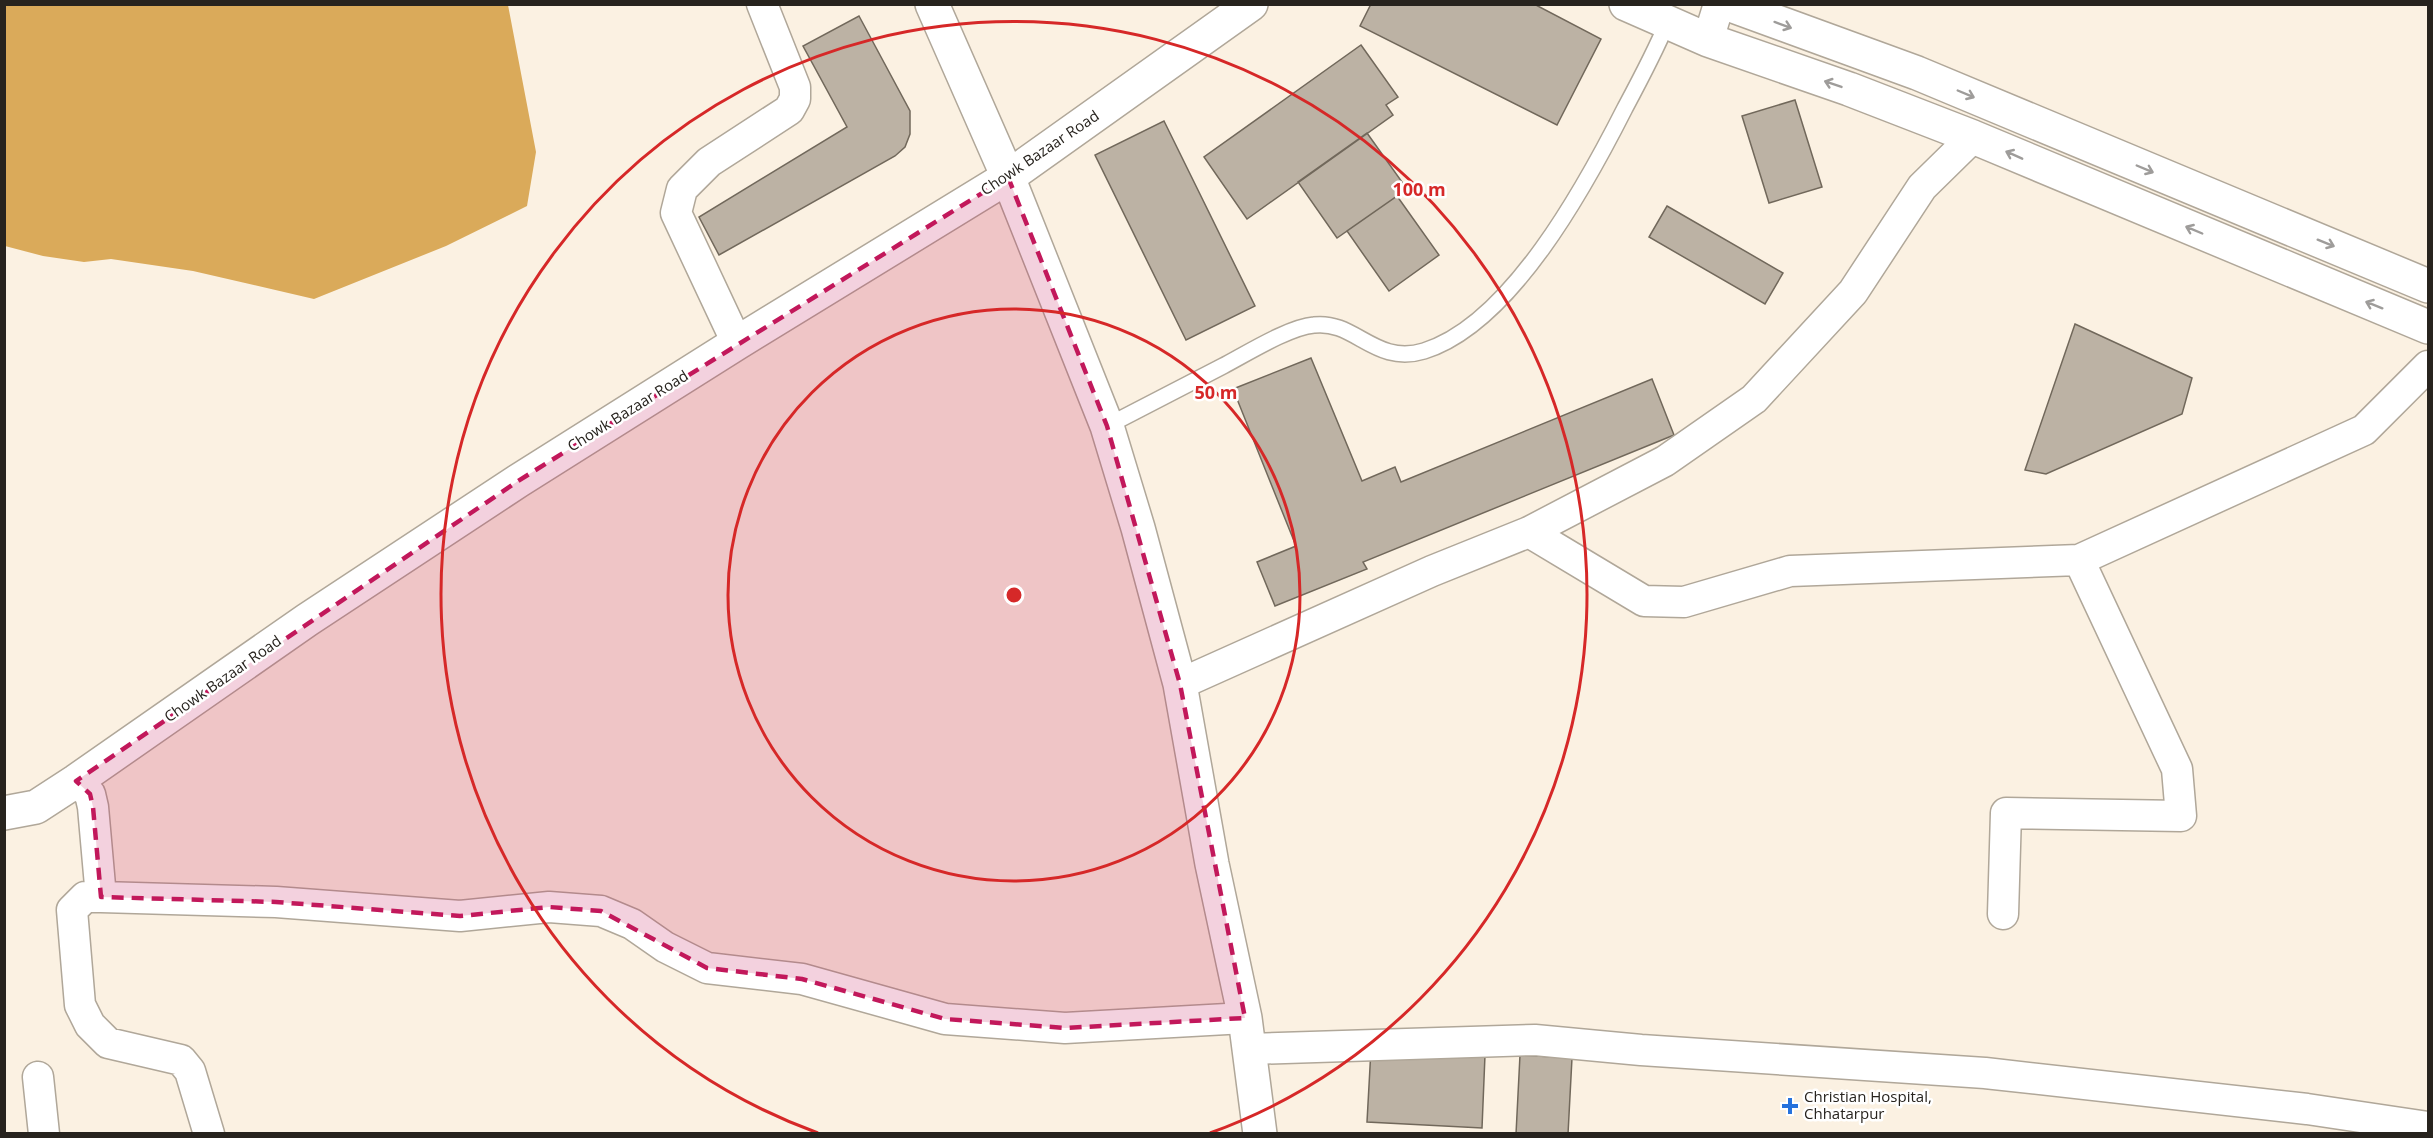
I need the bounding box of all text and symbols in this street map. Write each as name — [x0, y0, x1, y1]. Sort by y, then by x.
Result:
one-way arrow — [1773, 20, 1792, 31]
one-way arrow — [1824, 77, 1843, 88]
one-way arrow — [1956, 89, 1974, 100]
street label: Chowk Bazaar Road — [976, 105, 1102, 199]
one-way arrow — [2006, 149, 2024, 160]
one-way arrow — [2136, 164, 2154, 175]
text: 100 m — [1392, 177, 1446, 201]
one-way arrow — [2185, 224, 2204, 235]
one-way arrow — [2316, 238, 2334, 249]
one-way arrow — [2366, 299, 2384, 310]
street label: Chowk Bazaar Road — [563, 365, 692, 455]
text: 50 m — [1195, 380, 1237, 404]
centre of rings — [1004, 585, 1024, 605]
street label: Chowk Bazaar Road — [160, 630, 285, 726]
place label: Christian Hospital, Chhatarpur — [1804, 1086, 1932, 1123]
marker: Christian Hospital, Chhatarpur — [1781, 1097, 1799, 1115]

